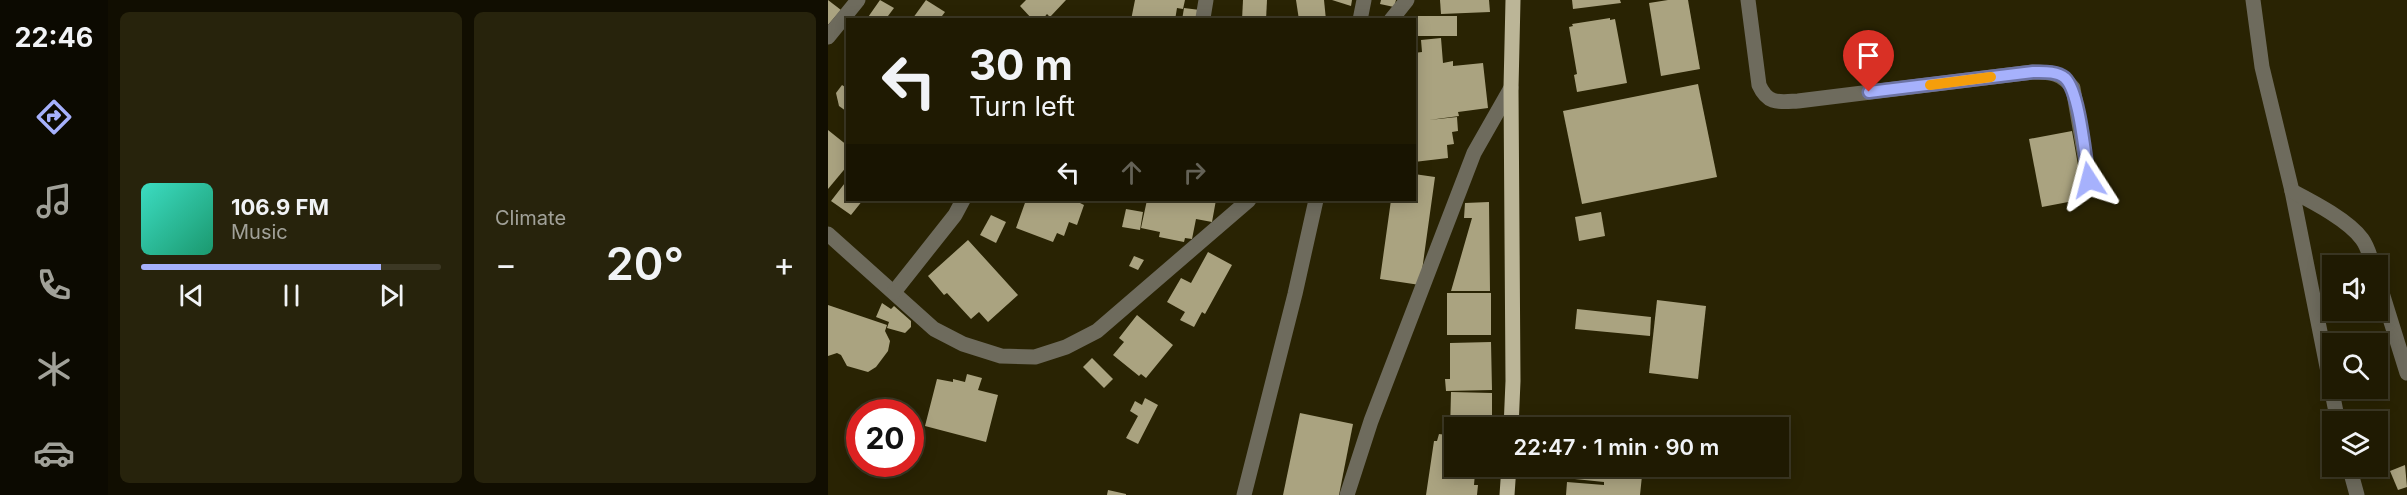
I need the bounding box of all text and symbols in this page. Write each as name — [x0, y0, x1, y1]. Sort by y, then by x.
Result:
text: 22:46 — [15, 21, 93, 54]
pin — [1843, 30, 1894, 92]
text: 30 m — [969, 39, 1073, 90]
icon: arrive — [1852, 39, 1885, 72]
icon: left — [870, 42, 948, 120]
text: Turn left — [969, 90, 1075, 123]
icon: directions — [33, 96, 75, 138]
position arrow — [2057, 148, 2121, 212]
icon: left — [1052, 156, 1085, 189]
icon: ahead — [1115, 156, 1148, 189]
icon: right — [1178, 156, 1211, 189]
icon: music — [33, 180, 75, 222]
text: 106.9 FM — [231, 194, 329, 220]
text: Climate — [495, 206, 566, 230]
text: Music — [231, 220, 288, 244]
text: 20° — [606, 236, 684, 291]
text: − — [495, 244, 517, 284]
text: + — [773, 244, 795, 284]
map controls — [2322, 255, 2388, 477]
button: sound — [2322, 255, 2388, 321]
icon: phone — [33, 264, 75, 306]
icon: previous — [175, 279, 208, 312]
icon: pause — [275, 279, 308, 312]
icon: next — [375, 279, 408, 312]
button: search — [2322, 333, 2388, 399]
icon: climate — [33, 348, 75, 390]
speed limit sign: 20 — [846, 399, 924, 477]
button: layers — [2322, 411, 2388, 477]
icon: car — [33, 432, 75, 474]
text: 22:47 · 1 min · 90 m — [1514, 434, 1719, 460]

